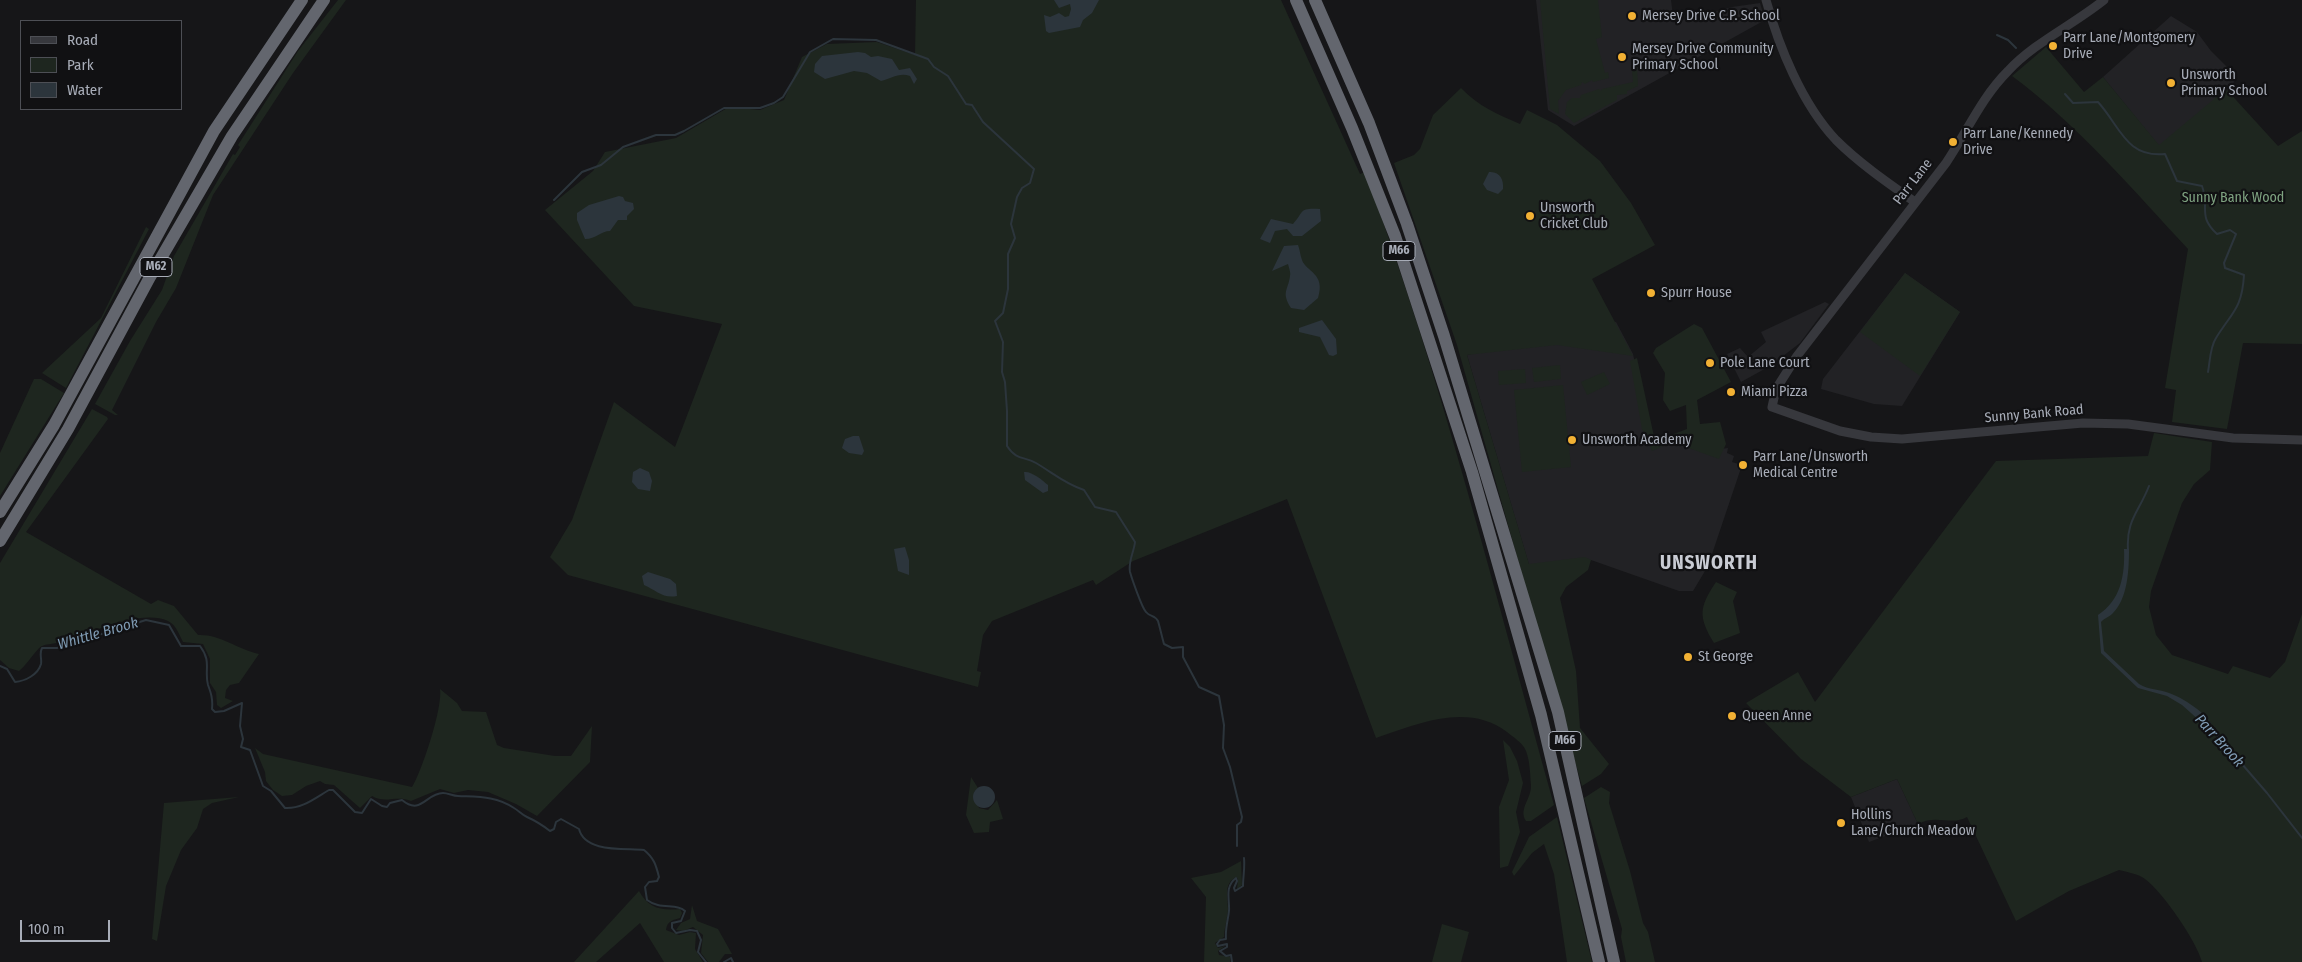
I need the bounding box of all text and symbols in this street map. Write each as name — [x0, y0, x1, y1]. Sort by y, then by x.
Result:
place label: Mersey Drive C.P. School — [1642, 8, 1780, 24]
marker: Mersey Drive C.P. School — [1626, 10, 1638, 22]
legend — [20, 20, 182, 110]
place label: Parr Lane/Montgomery Drive — [2063, 30, 2195, 62]
text: Road — [67, 31, 98, 49]
marker: Parr Lane/Montgomery Drive — [2047, 40, 2059, 52]
place label: Mersey Drive Community Primary School — [1632, 41, 1774, 74]
marker: Mersey Drive Community Primary School — [1616, 51, 1628, 63]
text: Park — [67, 56, 94, 74]
place label: Unsworth Primary School — [2181, 67, 2267, 100]
marker: Unsworth Primary School — [2165, 77, 2177, 89]
text: Water — [67, 81, 102, 99]
place label: Parr Lane/Kennedy Drive — [1963, 126, 2073, 158]
marker: Parr Lane/Kennedy Drive — [1947, 136, 1959, 148]
street label: Parr Lane — [1890, 156, 1936, 208]
park label: Sunny Bank Wood — [2182, 190, 2284, 206]
place label: Unsworth Cricket Club — [1540, 200, 1608, 232]
marker: Unsworth Cricket Club — [1524, 210, 1536, 222]
road number: M66 — [1383, 242, 1415, 260]
road number: M62 — [140, 258, 172, 276]
place label: Spurr House — [1661, 285, 1732, 301]
marker: Spurr House — [1645, 287, 1657, 299]
place label: Pole Lane Court — [1720, 355, 1810, 371]
marker: Pole Lane Court — [1704, 357, 1716, 369]
place label: Miami Pizza — [1741, 384, 1808, 400]
marker: Miami Pizza — [1725, 386, 1737, 398]
street label: Sunny Bank Road — [1984, 401, 2084, 427]
place label: Unsworth Academy — [1582, 432, 1692, 448]
marker: Unsworth Academy — [1566, 434, 1578, 446]
place label: Parr Lane/Unsworth Medical Centre — [1753, 449, 1868, 482]
marker: Parr Lane/Unsworth Medical Centre — [1737, 459, 1749, 471]
district label: UNSWORTH — [1659, 553, 1759, 575]
water label: Whittle Brook — [56, 614, 140, 654]
place label: St George — [1698, 649, 1753, 665]
marker: St George — [1682, 651, 1694, 663]
place label: Queen Anne — [1742, 708, 1812, 724]
marker: Queen Anne — [1726, 710, 1738, 722]
water label: Parr Brook — [2191, 711, 2247, 771]
road number: M66 — [1549, 731, 1581, 750]
place label: Hollins Lane/Church Meadow — [1851, 807, 1975, 840]
marker: Hollins Lane/Church Meadow — [1835, 817, 1847, 829]
scale bar — [22, 910, 112, 942]
text: 100 m — [28, 920, 65, 938]

